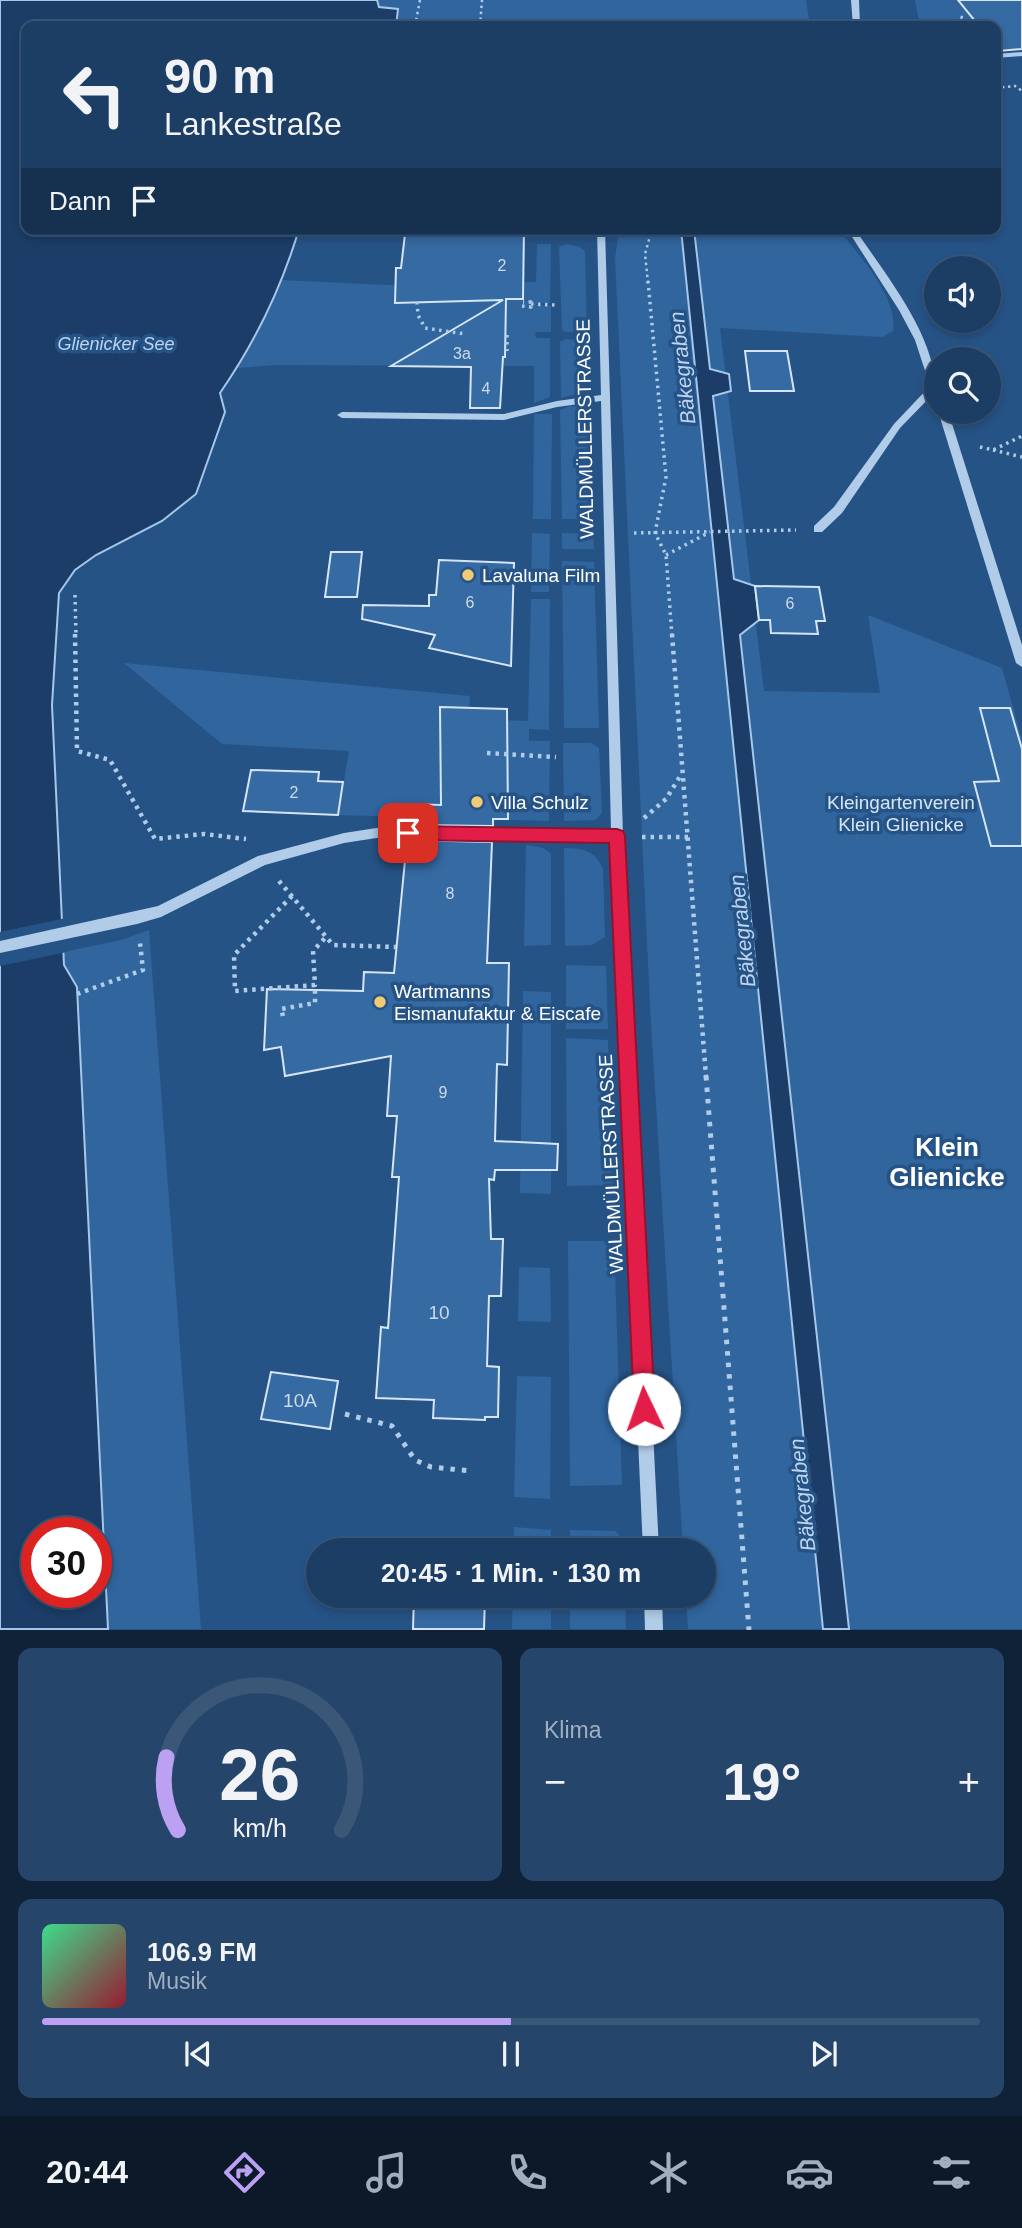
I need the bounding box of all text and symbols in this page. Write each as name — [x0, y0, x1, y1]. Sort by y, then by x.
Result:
icon: left — [49, 49, 140, 140]
text: 90 m — [164, 49, 276, 103]
text: Lankestraße — [164, 106, 342, 142]
icon: arrive — [125, 182, 163, 220]
text: Dann — [49, 186, 111, 216]
map controls — [924, 256, 1001, 424]
button: sound — [924, 256, 1001, 333]
house number: 2 — [498, 257, 507, 274]
water label: Bäkegraben — [665, 310, 699, 426]
street label: WALDMÜLLERSTRASSE — [573, 319, 597, 539]
water label: Glienicker See — [57, 334, 175, 354]
house number: 3a — [453, 345, 471, 362]
button: search — [924, 347, 1001, 424]
house number: 4 — [482, 380, 491, 397]
place label: Lavaluna Film — [482, 565, 600, 586]
marker: Lavaluna Film — [460, 567, 476, 583]
house number: 6 — [466, 594, 475, 611]
house number: 6 — [786, 595, 795, 612]
house number: 2 — [290, 784, 299, 801]
place label: Villa Schulz — [491, 792, 589, 813]
park label: Kleingartenverein Klein Glienicke — [827, 792, 975, 835]
marker: Villa Schulz — [469, 794, 485, 810]
pin — [378, 803, 438, 863]
icon: arrive — [389, 814, 427, 852]
water label: Bäkegraben — [725, 873, 759, 989]
house number: 8 — [446, 885, 455, 902]
place label: Wartmanns Eismanufaktur & Eiscafe — [394, 981, 601, 1024]
marker: Wartmanns Eismanufaktur & Eiscafe — [372, 994, 388, 1010]
street label: WALDMÜLLERSTRASSE — [595, 1054, 627, 1274]
house number: 9 — [439, 1084, 448, 1101]
district label: Klein Glienicke — [889, 1132, 1005, 1192]
house number: 10 — [428, 1302, 450, 1323]
position arrow — [607, 1372, 681, 1446]
house number: 10A — [283, 1390, 317, 1411]
water label: Bäkegraben — [785, 1437, 819, 1553]
speed limit sign: 30 — [21, 1517, 112, 1608]
text: 20:45 · 1 Min. · 130 m — [381, 1558, 641, 1588]
text: Klima — [544, 1717, 602, 1743]
text: 26 — [220, 1735, 300, 1816]
text: 19° — [723, 1753, 801, 1811]
text: − — [544, 1761, 566, 1803]
text: + — [958, 1761, 980, 1803]
text: km/h — [233, 1814, 287, 1842]
text: 106.9 FM — [147, 1937, 257, 1967]
text: Musik — [147, 1968, 207, 1994]
icon: previous — [179, 2035, 217, 2073]
icon: pause — [492, 2035, 530, 2073]
icon: next — [805, 2035, 843, 2073]
icon: directions — [220, 2148, 269, 2197]
icon: music — [362, 2148, 411, 2197]
icon: phone — [503, 2148, 552, 2197]
icon: climate — [644, 2148, 693, 2197]
icon: car — [785, 2148, 834, 2197]
icon: filters — [927, 2148, 976, 2197]
text: 20:44 — [46, 2154, 128, 2190]

